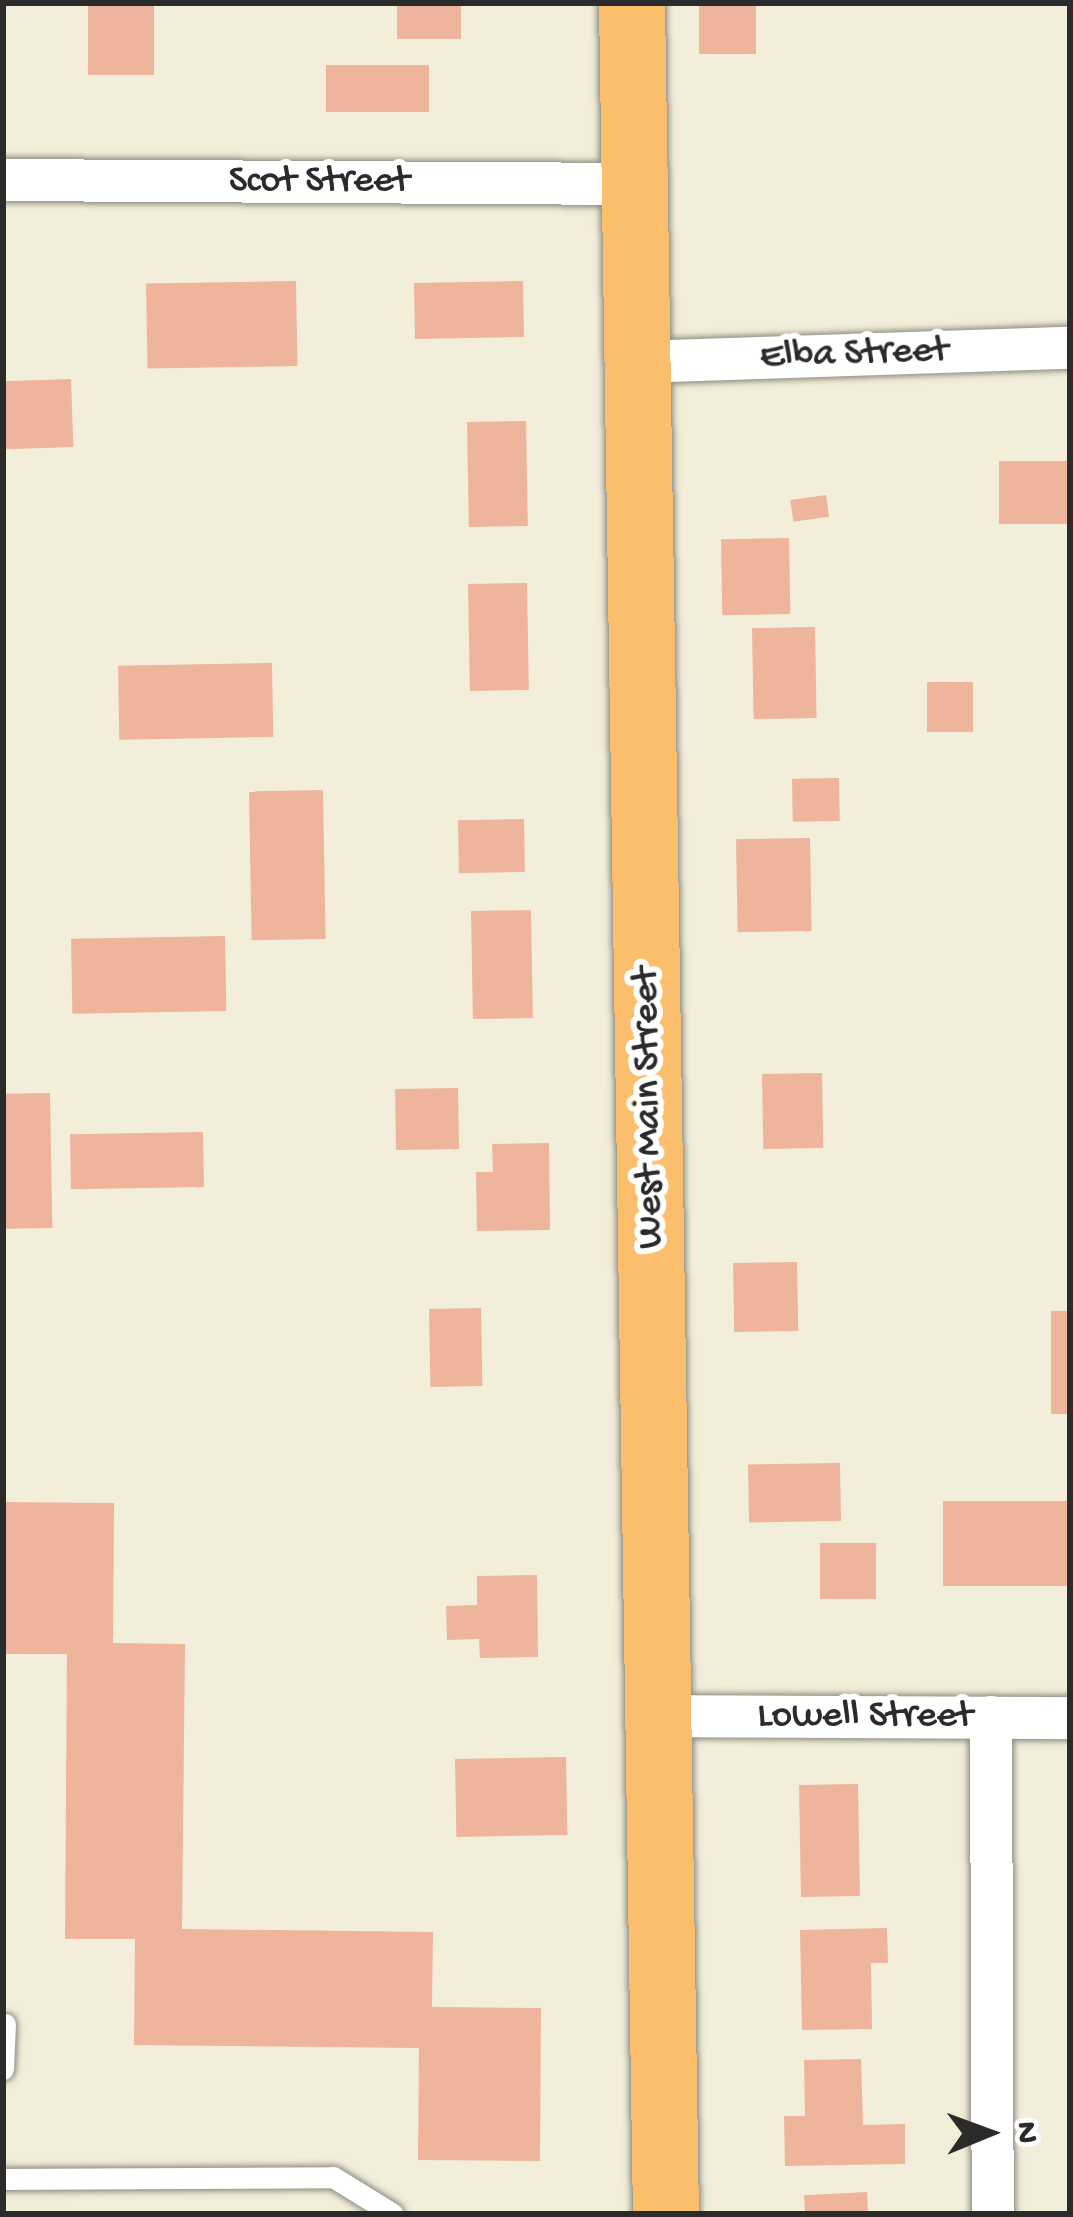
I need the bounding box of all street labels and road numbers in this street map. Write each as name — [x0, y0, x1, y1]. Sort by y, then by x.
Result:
street label: Scot Street — [229, 159, 409, 205]
street label: Elba Street — [759, 328, 949, 382]
street label: West Main Street — [624, 967, 676, 1249]
street label: Lowell Street — [757, 1694, 973, 1740]

